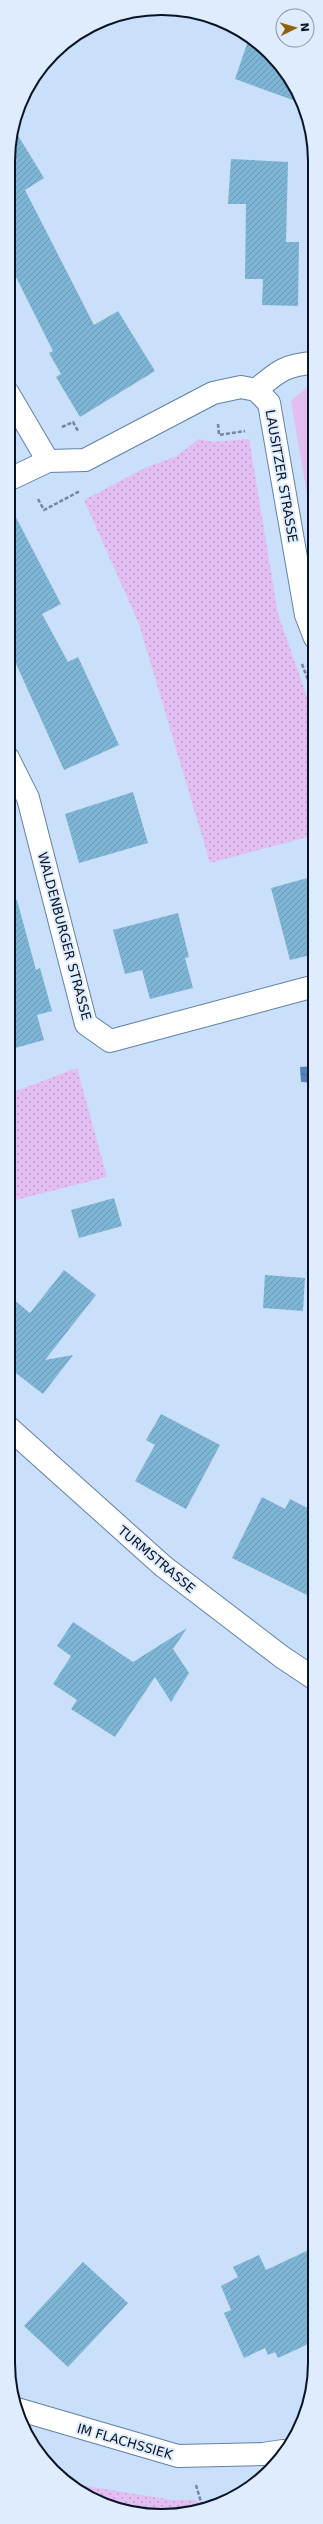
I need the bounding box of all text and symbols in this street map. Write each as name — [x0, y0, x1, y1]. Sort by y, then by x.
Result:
north arrow — [275, 8, 315, 48]
text: N — [298, 22, 311, 32]
street label: LAUSITZER STRASSE — [262, 409, 301, 544]
street label: WALDENBURGER STRASSE — [35, 850, 94, 1022]
street label: TURMSTRASSE — [114, 1522, 198, 1596]
street label: IM FLACHSSIEK — [75, 2421, 175, 2462]

